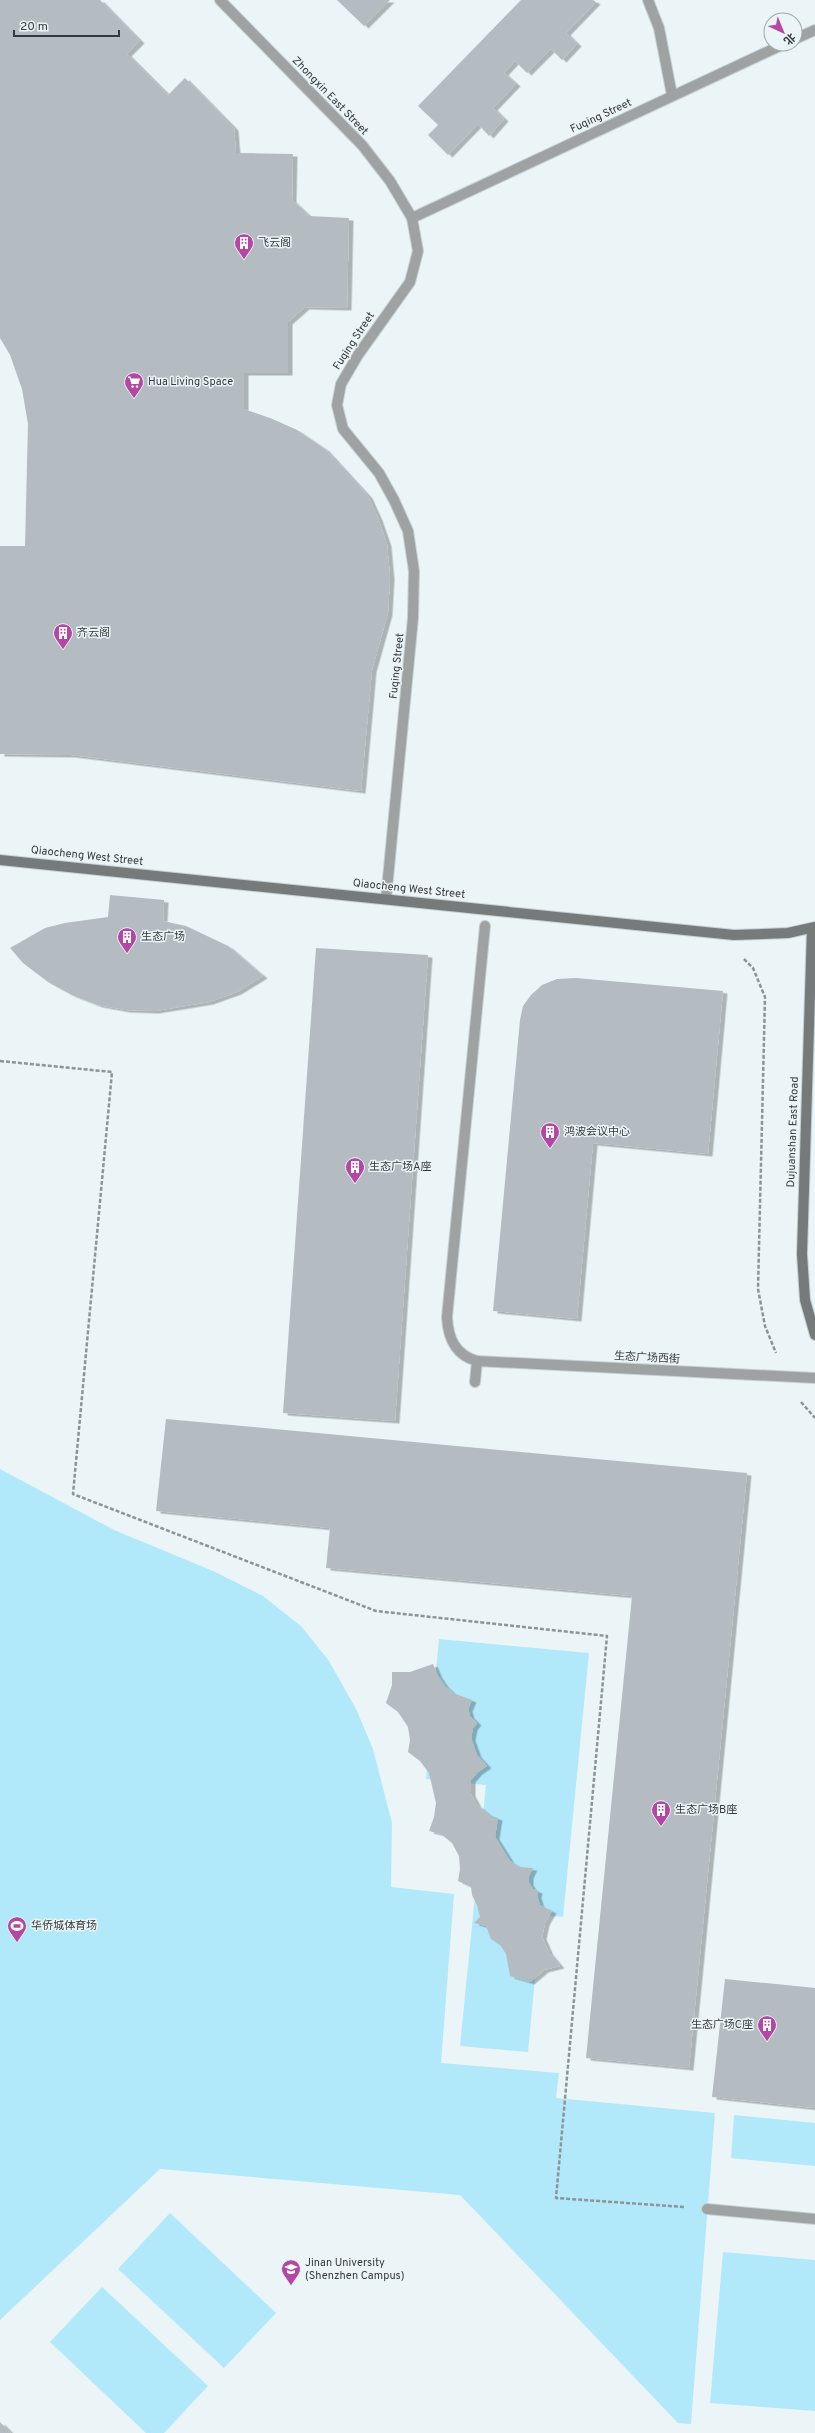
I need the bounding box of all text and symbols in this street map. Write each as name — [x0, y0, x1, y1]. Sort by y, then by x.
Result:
scale bar — [14, 12, 119, 38]
north arrow — [763, 12, 803, 52]
text: 20 m — [20, 19, 48, 35]
text: 北 — [780, 30, 798, 47]
street label: Zhongxin East Street — [289, 54, 371, 138]
street label: Fuqing Street — [568, 96, 634, 136]
building icon: 飞云阁 — [233, 232, 255, 260]
place label: 飞云阁 — [258, 236, 291, 250]
street label: Fuqing Street — [330, 309, 378, 373]
supermarket icon: Hua Living Space — [123, 371, 145, 399]
place label: Hua Living Space — [148, 375, 233, 389]
building icon: 齐云阁 — [52, 622, 74, 650]
place label: 齐云阁 — [77, 626, 110, 640]
street label: Fuqing Street — [387, 632, 407, 700]
street label: Qiaocheng West Street — [30, 843, 144, 869]
street label: Qiaocheng West Street — [352, 876, 466, 902]
building icon: 生态广场 — [116, 926, 138, 954]
place label: 生态广场 — [141, 930, 185, 944]
street label: Dujuanshan East Road — [784, 1076, 802, 1188]
building icon: 鸿波会议中心 — [539, 1121, 561, 1149]
place label: 鸿波会议中心 — [564, 1125, 630, 1139]
building icon: 生态广场A座 — [344, 1156, 366, 1184]
place label: 生态广场A座 — [369, 1160, 431, 1174]
street label: 生态广场西街 — [614, 1349, 680, 1367]
building icon: 生态广场B座 — [650, 1799, 672, 1827]
place label: 生态广场B座 — [675, 1803, 737, 1817]
sports icon: 华侨城体育场 — [6, 1915, 28, 1943]
place label: 华侨城体育场 — [31, 1919, 97, 1933]
building icon: 生态广场C座 — [756, 2014, 778, 2042]
place label: 生态广场C座 — [691, 2018, 753, 2032]
place label: Jinan University (Shenzhen Campus) — [305, 2256, 405, 2283]
school or university icon: Jinan University (Shenzhen Campus) — [280, 2258, 302, 2286]

